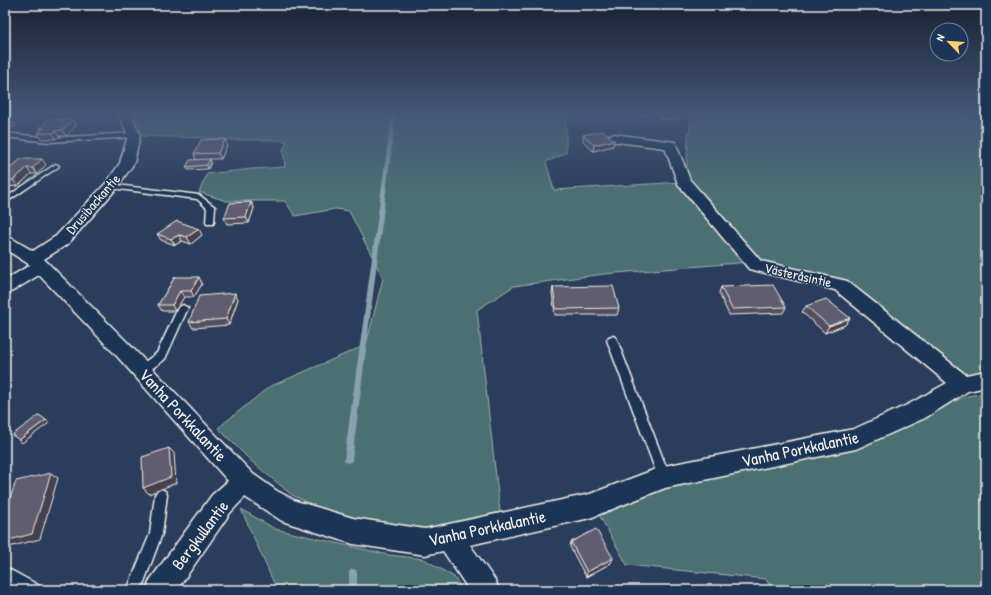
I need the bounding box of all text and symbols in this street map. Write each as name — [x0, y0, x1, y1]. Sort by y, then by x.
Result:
north arrow — [929, 22, 969, 62]
text: N — [932, 32, 948, 43]
street label: Drusibackantie — [61, 169, 124, 238]
street label: Västeråsintie — [763, 258, 834, 292]
street label: Vanha Porkkalantie — [134, 363, 233, 466]
street label: Vanha Porkkalantie — [739, 425, 861, 472]
street label: Bergkullantie — [166, 495, 233, 574]
street label: Vanha Porkkalantie — [426, 504, 548, 551]

